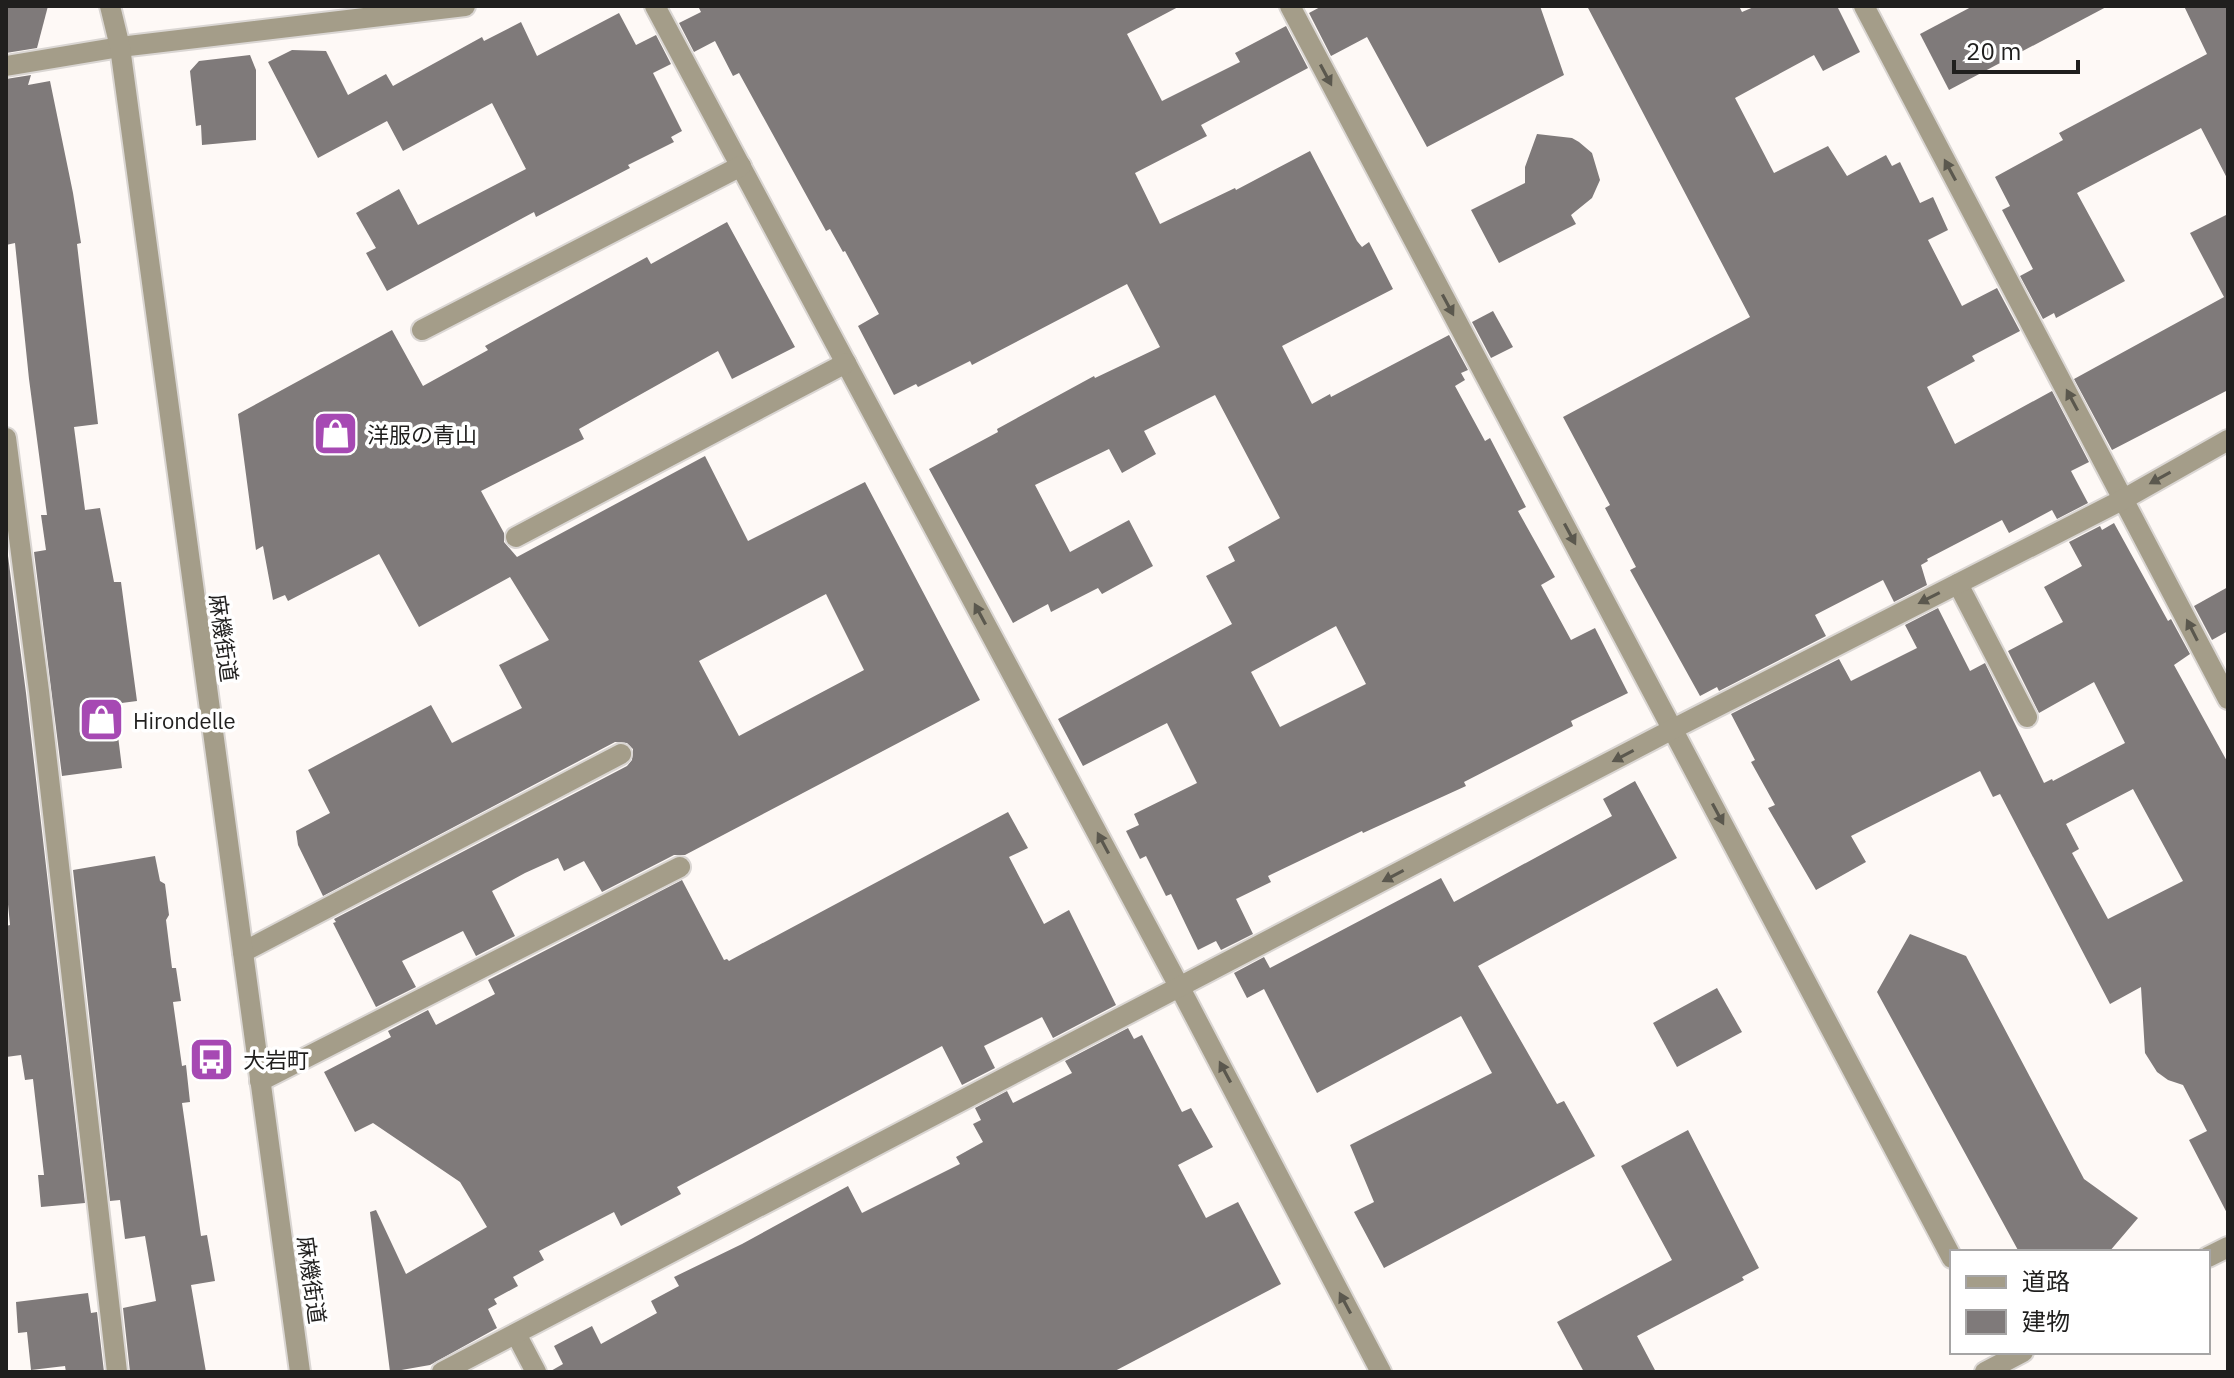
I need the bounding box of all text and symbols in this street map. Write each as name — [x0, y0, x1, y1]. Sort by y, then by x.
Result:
scale bar — [1954, 24, 2078, 74]
text: 20 m — [1966, 35, 2021, 67]
one-way arrow — [1319, 64, 1333, 86]
one-way arrow — [1944, 158, 1957, 181]
one-way arrow — [1441, 293, 1454, 316]
one-way arrow — [2065, 388, 2078, 411]
shop icon: 洋服の青山 — [312, 410, 360, 458]
place label: 洋服の青山 — [367, 420, 477, 449]
one-way arrow — [2149, 471, 2171, 485]
one-way arrow — [1563, 523, 1576, 546]
street label: 麻機街道 — [204, 592, 244, 684]
one-way arrow — [1918, 592, 1941, 605]
one-way arrow — [973, 602, 987, 625]
one-way arrow — [2186, 619, 2199, 642]
shop icon: Hirondelle — [78, 696, 126, 744]
place label: Hirondelle — [133, 706, 236, 735]
one-way arrow — [1612, 749, 1635, 762]
one-way arrow — [1711, 802, 1724, 825]
one-way arrow — [1096, 831, 1109, 854]
one-way arrow — [1381, 870, 1404, 883]
bus stop icon: 大岩町 — [188, 1035, 236, 1083]
place label: 大岩町 — [243, 1045, 309, 1074]
one-way arrow — [1218, 1061, 1231, 1084]
street label: 麻機街道 — [292, 1234, 332, 1326]
legend — [1950, 1250, 2210, 1354]
text: 道路 — [2022, 1265, 2070, 1297]
one-way arrow — [1339, 1291, 1352, 1314]
text: 建物 — [2022, 1305, 2070, 1337]

